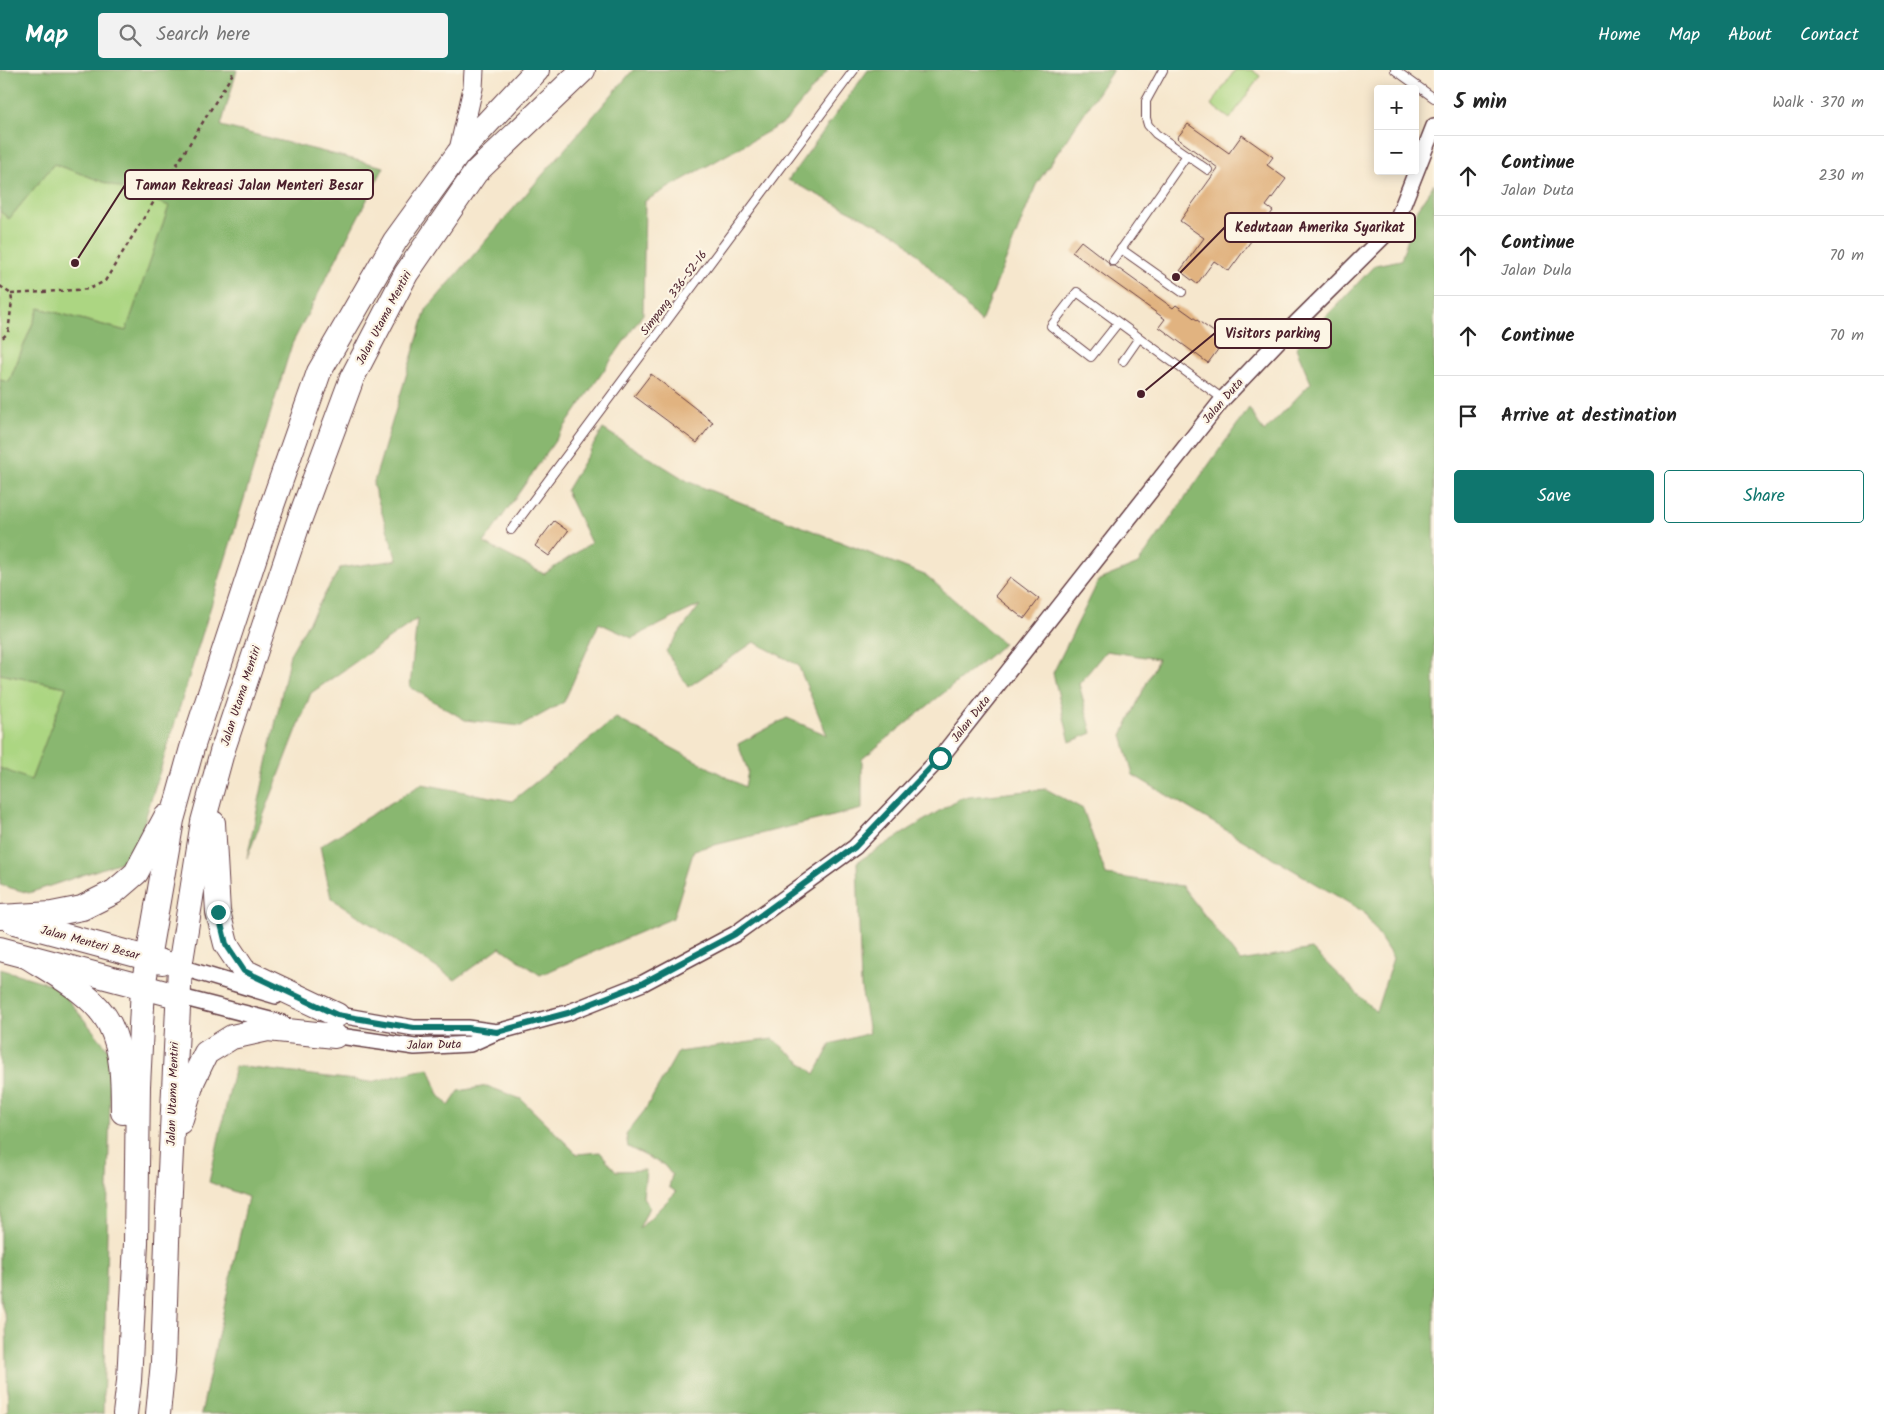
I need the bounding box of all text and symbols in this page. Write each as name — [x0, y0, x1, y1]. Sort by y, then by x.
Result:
search box — [98, 13, 448, 58]
text: Map — [25, 16, 68, 55]
text: Search here — [156, 20, 250, 50]
icon: search — [116, 21, 144, 49]
text: Home — [1598, 21, 1641, 50]
text: Map — [1669, 21, 1700, 50]
text: About — [1728, 21, 1772, 50]
text: Contact — [1800, 21, 1859, 50]
map controls — [1374, 85, 1419, 175]
button: + — [1374, 85, 1419, 130]
text: 5 min — [1454, 86, 1507, 119]
text: Walk · 370 m — [1772, 90, 1864, 115]
button: − — [1374, 130, 1419, 175]
text: Continue — [1501, 148, 1574, 178]
icon: ahead — [1454, 162, 1482, 190]
text: 230 m — [1818, 163, 1864, 188]
callout: Taman Rekreasi Jalan Menteri Besar — [125, 170, 373, 199]
text: Taman Rekreasi Jalan Menteri Besar — [135, 175, 364, 197]
text: Jalan Duta — [1501, 178, 1574, 203]
callout: Kedutaan Amerika Syarikat — [1225, 213, 1415, 242]
text: Kedutaan Amerika Syarikat — [1235, 217, 1406, 239]
text: Continue — [1501, 228, 1574, 258]
icon: ahead — [1454, 242, 1482, 270]
text: 70 m — [1829, 243, 1864, 268]
street label: Simpang 336-52-16 — [636, 246, 712, 340]
text: Jalan Dula — [1501, 258, 1572, 283]
street label: Jalan Utama Mentiri — [351, 267, 417, 368]
callout: Visitors parking — [1215, 319, 1331, 348]
text: Continue — [1501, 321, 1574, 351]
icon: ahead — [1454, 322, 1482, 350]
text: Visitors parking — [1225, 323, 1321, 345]
text: 70 m — [1829, 323, 1864, 348]
street label: Jalan Duta — [1198, 374, 1248, 428]
text: Arrive at destination — [1501, 401, 1677, 431]
icon: arrive — [1454, 402, 1482, 430]
button: Save — [1454, 470, 1654, 523]
button: Share — [1664, 470, 1864, 523]
street label: Jalan Utama Mentiri — [216, 643, 266, 748]
street label: Jalan Duta — [947, 691, 996, 746]
route start — [929, 747, 952, 770]
route end — [207, 901, 230, 924]
street label: Jalan Menteri Besar — [38, 921, 143, 966]
street label: Jalan Duta — [406, 1035, 462, 1055]
street label: Jalan Utama Mentiri — [162, 1041, 184, 1146]

